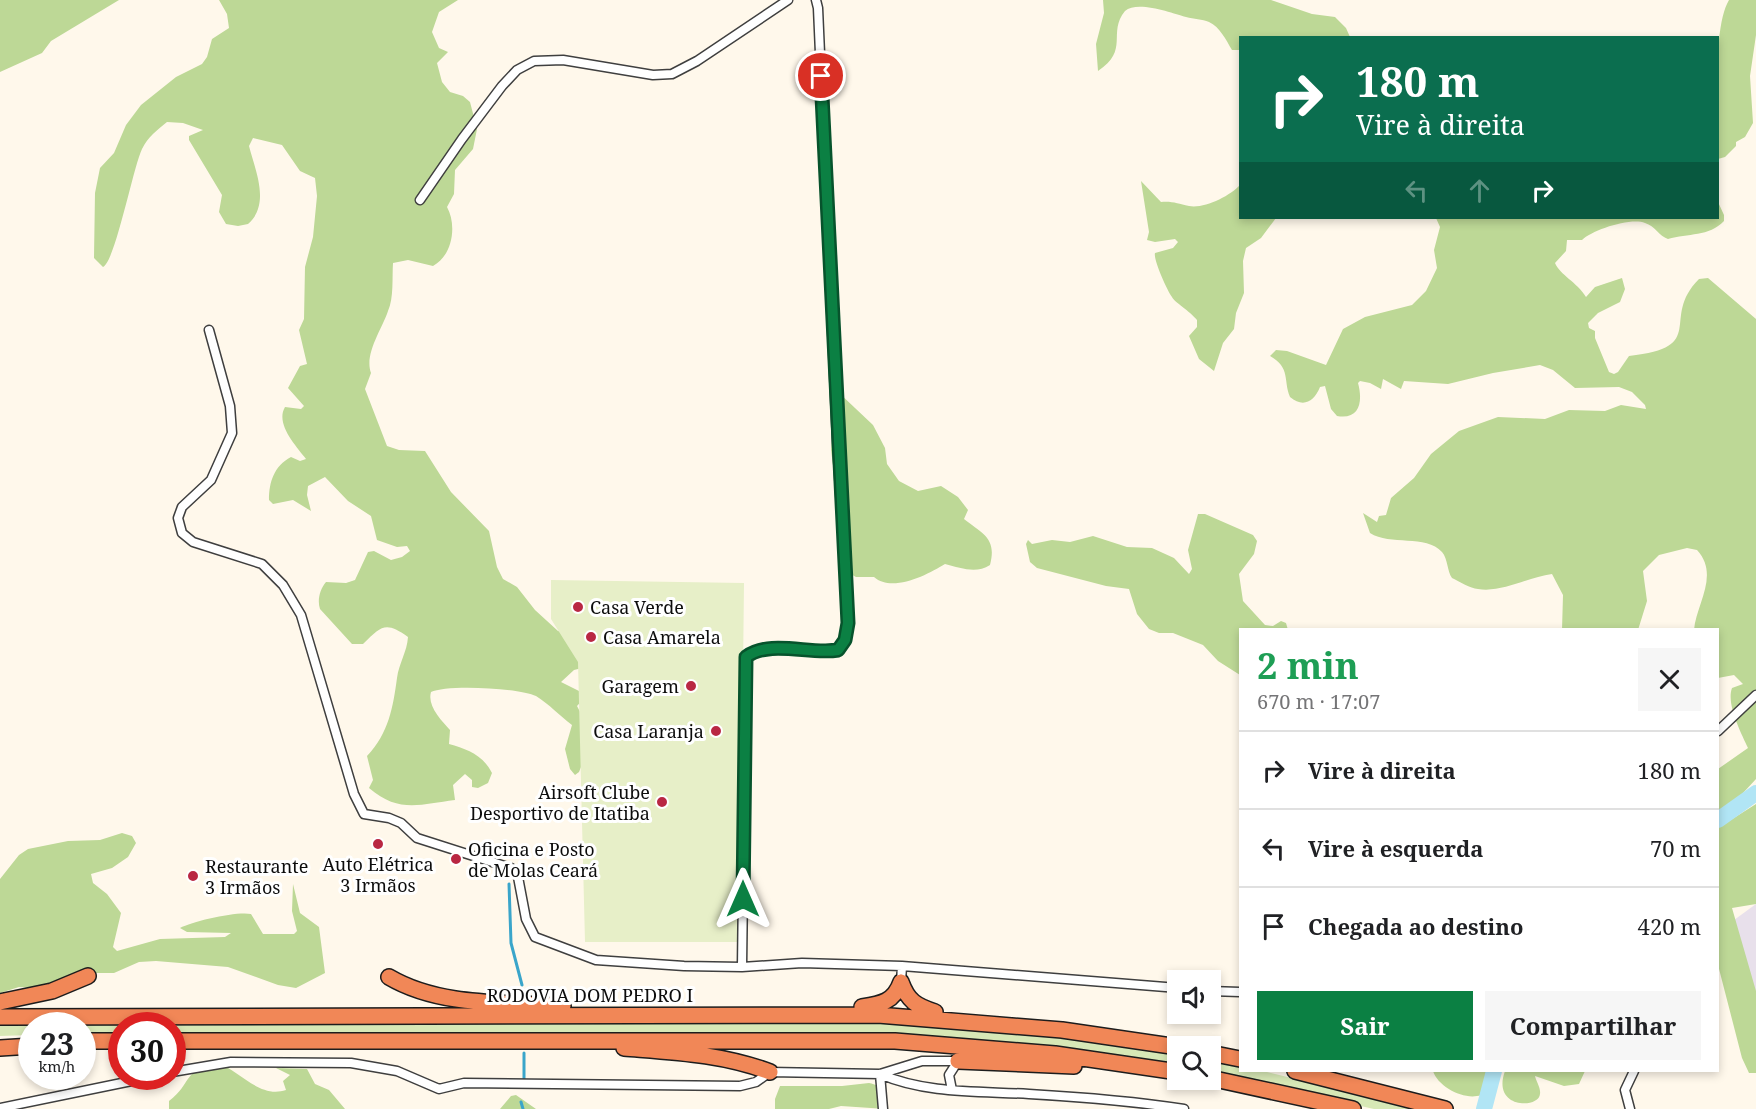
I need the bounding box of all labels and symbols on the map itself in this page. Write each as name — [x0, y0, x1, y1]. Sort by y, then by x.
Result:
pin — [795, 50, 846, 101]
place label: Casa Verde — [590, 595, 684, 619]
marker: Casa Verde — [571, 600, 585, 614]
place label: Casa Amarela — [603, 625, 721, 649]
marker: Casa Amarela — [584, 630, 598, 644]
place label: Garagem — [601, 674, 679, 698]
marker: Garagem — [684, 679, 698, 693]
place label: Casa Laranja — [593, 719, 704, 743]
marker: Casa Laranja — [709, 724, 723, 738]
place label: Airsoft Clube Desportivo de Itatiba — [470, 780, 650, 825]
marker: Airsoft Clube Desportivo de Itatiba — [655, 795, 669, 809]
marker: Auto Elétrica 3 Irmãos — [371, 837, 385, 851]
place label: Oficina e Posto de Molas Ceará — [468, 837, 598, 882]
place label: Auto Elétrica 3 Irmãos — [322, 852, 434, 897]
marker: Oficina e Posto de Molas Ceará — [449, 852, 463, 866]
place label: Restaurante 3 Irmãos — [205, 854, 308, 899]
position arrow — [711, 867, 775, 931]
marker: Restaurante 3 Irmãos — [186, 869, 200, 883]
street label: RODOVIA DOM PEDRO I — [487, 983, 693, 1007]
speed limit sign: 30 — [108, 1012, 186, 1090]

